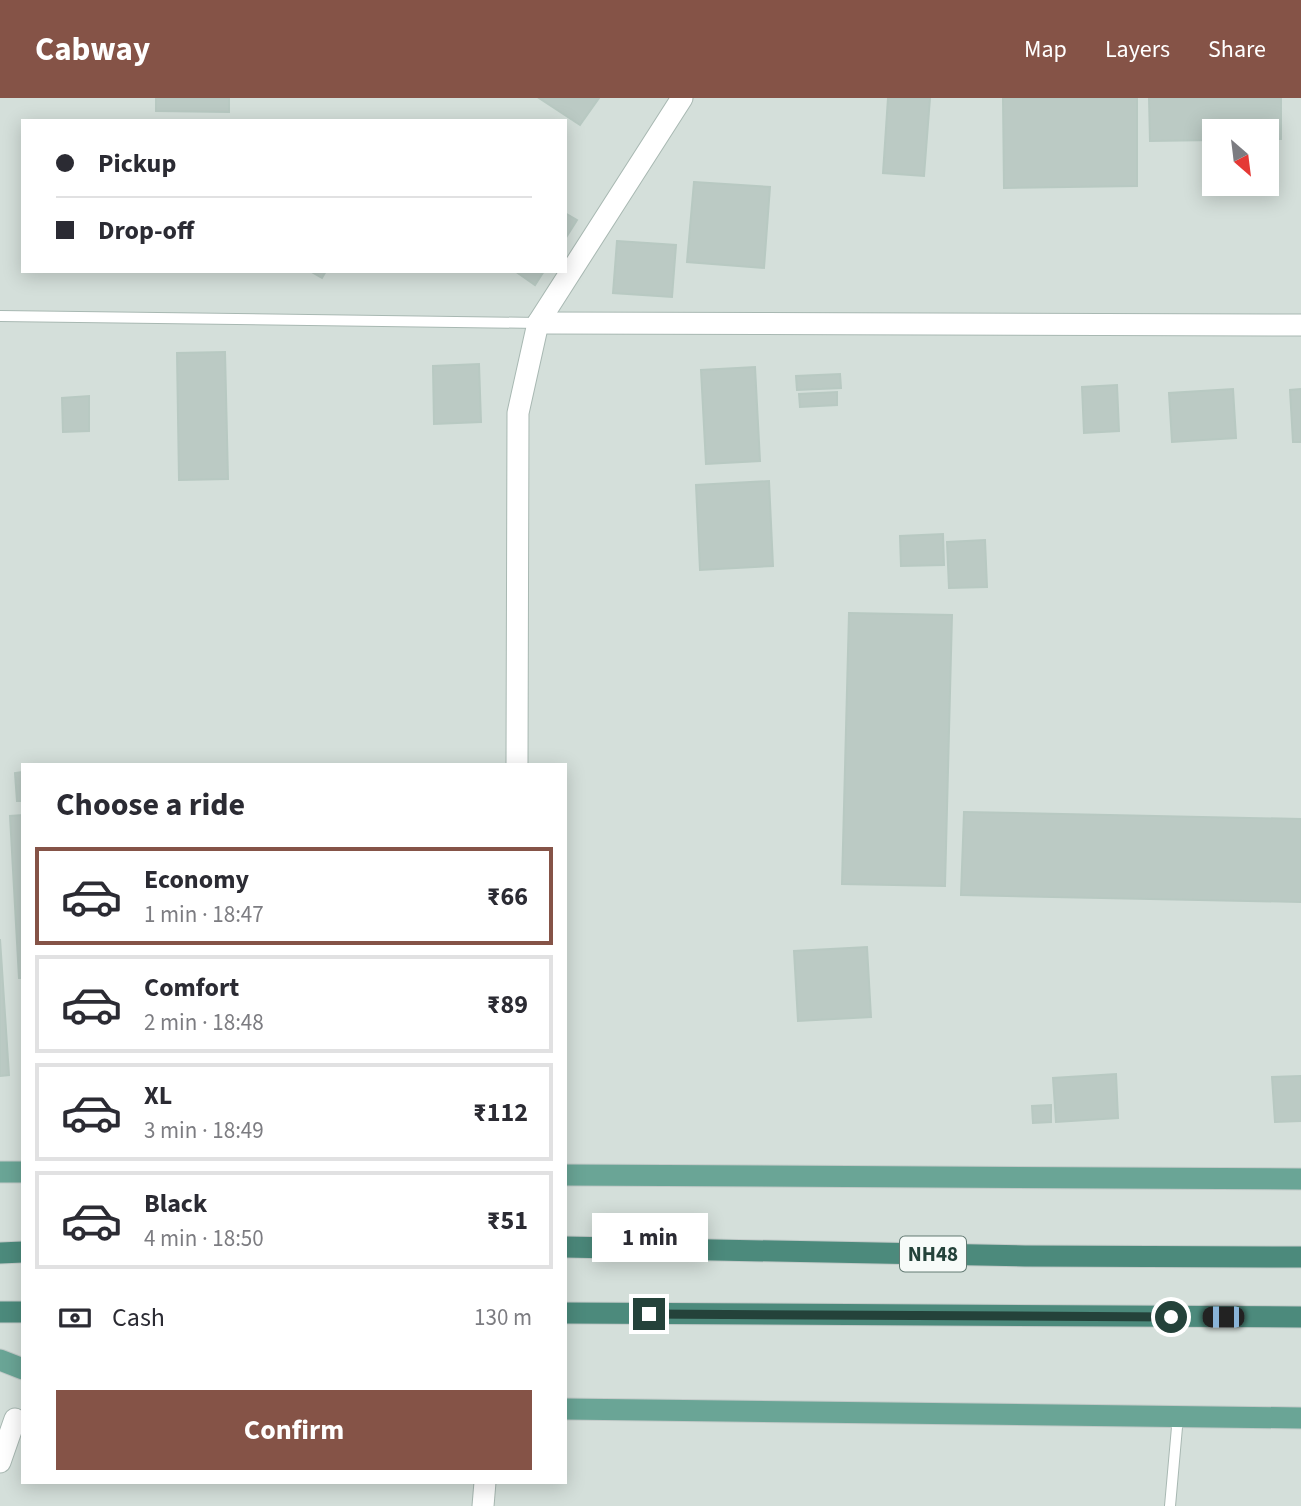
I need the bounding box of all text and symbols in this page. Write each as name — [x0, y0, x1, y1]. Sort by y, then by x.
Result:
text: Cabway — [35, 26, 150, 73]
text: Map — [1024, 32, 1067, 67]
text: Layers — [1105, 32, 1170, 67]
text: Share — [1208, 32, 1266, 67]
north arrow — [1202, 119, 1279, 196]
map controls — [1202, 119, 1279, 196]
text: Pickup — [98, 145, 176, 182]
text: Drop-off — [98, 212, 194, 249]
text: Choose a ride — [56, 782, 245, 828]
text: Economy — [144, 861, 249, 898]
icon: car — [60, 865, 123, 928]
text: ₹66 — [487, 878, 528, 915]
text: 1 min · 18:47 — [144, 898, 264, 931]
text: Comfort — [144, 969, 239, 1006]
icon: car — [60, 973, 123, 1036]
text: ₹89 — [487, 986, 528, 1023]
text: 2 min · 18:48 — [144, 1006, 264, 1039]
text: XL — [144, 1077, 172, 1114]
icon: car — [60, 1081, 123, 1144]
text: ₹112 — [473, 1094, 528, 1131]
text: 3 min · 18:49 — [144, 1114, 264, 1147]
text: Black — [144, 1185, 207, 1222]
icon: car — [60, 1189, 123, 1252]
text: ₹51 — [487, 1202, 528, 1239]
callout: 1 min — [591, 1212, 707, 1262]
text: 1 min — [622, 1221, 678, 1254]
text: 4 min · 18:50 — [144, 1222, 264, 1255]
road number: NH48 — [900, 1236, 966, 1272]
route end — [633, 1298, 665, 1330]
icon: cash — [56, 1299, 94, 1337]
text: Cash — [112, 1299, 165, 1336]
text: 130 m — [474, 1301, 532, 1334]
route start — [1155, 1301, 1187, 1333]
car — [1203, 1307, 1245, 1328]
button: Confirm — [56, 1390, 532, 1470]

